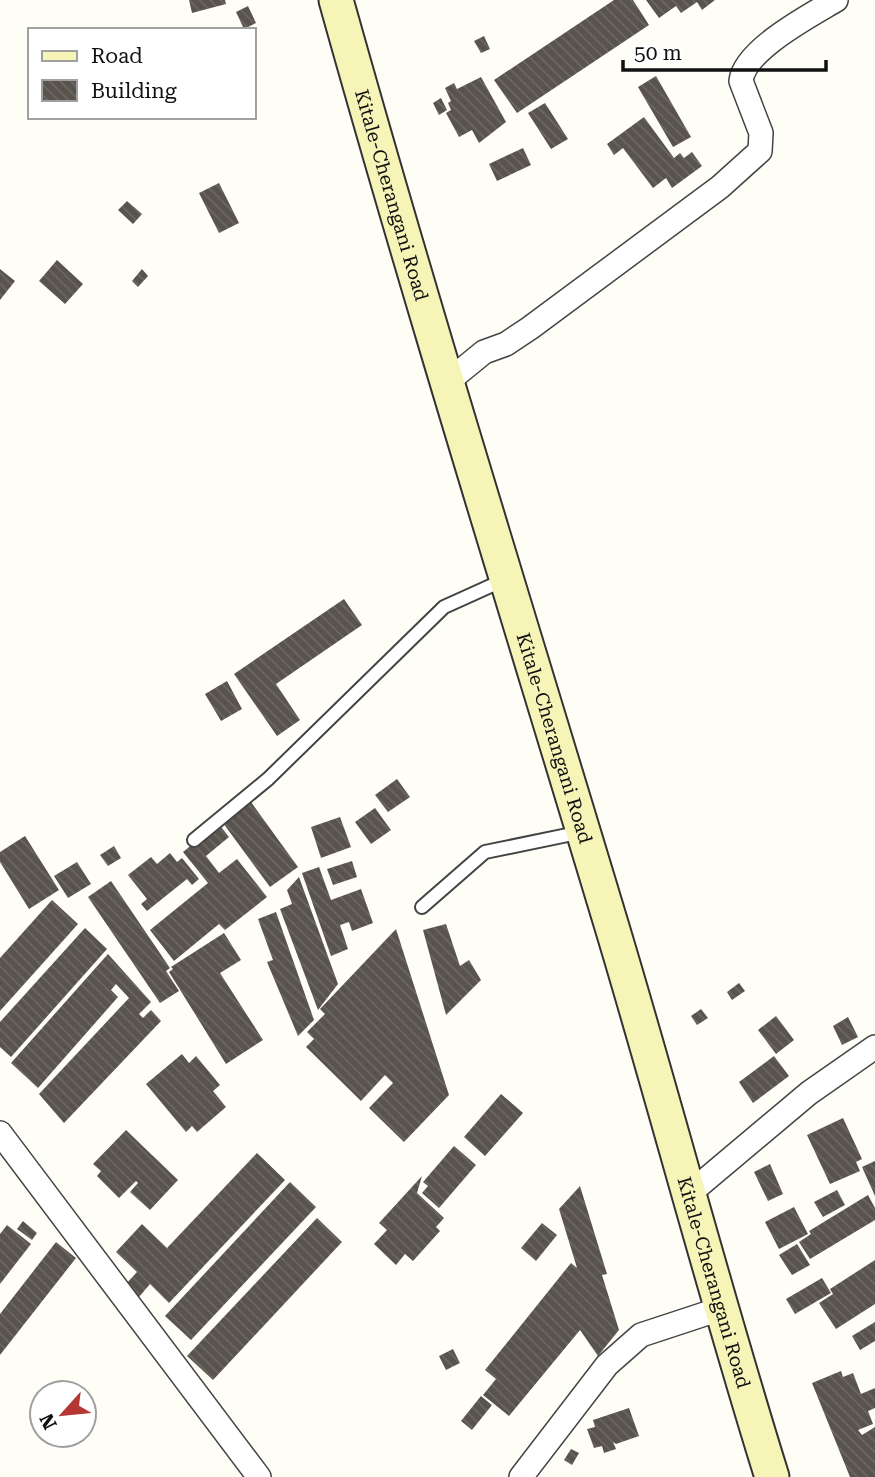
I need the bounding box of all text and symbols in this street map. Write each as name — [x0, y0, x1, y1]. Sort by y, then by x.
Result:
legend — [28, 28, 256, 119]
scale bar — [623, 28, 826, 72]
text: 50 m — [634, 41, 682, 65]
text: Road — [91, 44, 143, 68]
text: Building — [91, 79, 177, 103]
street label: Kitale-Cherangani Road — [350, 87, 433, 304]
street label: Kitale-Cherangani Road — [511, 630, 597, 846]
street label: Kitale-Cherangani Road — [673, 1174, 755, 1391]
north arrow — [28, 1379, 98, 1449]
text: N — [35, 1409, 62, 1433]

